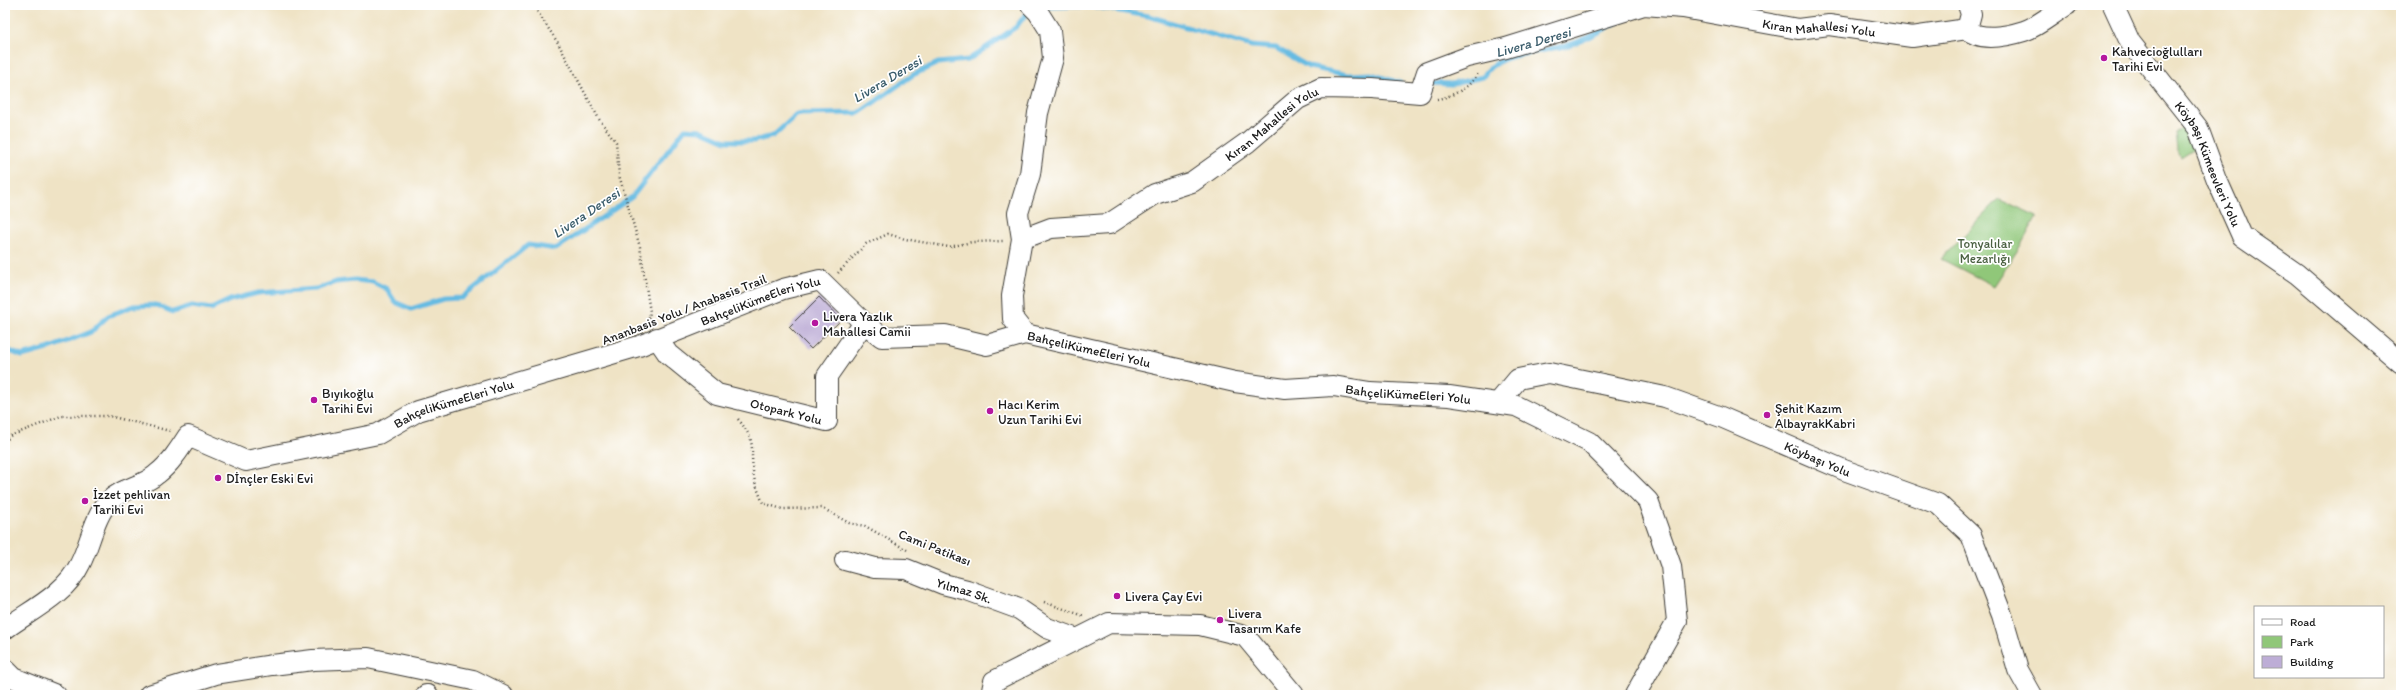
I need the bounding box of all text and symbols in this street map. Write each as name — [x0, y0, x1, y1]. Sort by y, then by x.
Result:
street label: Kıran Mahallesi Yolu — [1761, 16, 1877, 40]
water label: Livera Deresi — [1494, 23, 1574, 61]
place label: Kahvecioğlulları Tarihi Evi — [2112, 44, 2202, 74]
water label: Livera Deresi — [850, 51, 926, 107]
marker: Kahvecioğlulları Tarihi Evi — [2099, 53, 2109, 63]
street label: Kıran Mahallesi Yolu — [1222, 83, 1321, 164]
street label: Köybaşı Kümeevleri Yolu — [2172, 98, 2244, 229]
water label: Livera Deresi — [549, 184, 624, 242]
park label: Tonyalılar Mezarlığı — [1958, 236, 2013, 266]
street label: Ananbasis Yolu / Anabasis Trail — [600, 271, 769, 348]
street label: BahçeliKümeEleri Yolu — [698, 273, 822, 329]
place label: Livera Yazlık Mahallesi Camii — [823, 309, 911, 339]
marker: Livera Yazlık Mahallesi Camii — [810, 318, 820, 328]
street label: BahçeliKümeEleri Yolu — [1026, 328, 1152, 370]
street label: BahçeliKümeEleri Yolu — [391, 376, 515, 431]
street label: BahçeliKümeEleri Yolu — [1344, 381, 1472, 407]
place label: Bıyıkoğlu Tarihi Evi — [322, 386, 374, 416]
marker: Bıyıkoğlu Tarihi Evi — [309, 395, 319, 405]
street label: Otopark Yolu — [749, 395, 824, 428]
place label: Hacı Kerim Uzun Tarihi Evi — [998, 397, 1082, 427]
place label: Şehit Kazım AlbayrakKabri — [1775, 401, 1855, 431]
marker: Hacı Kerim Uzun Tarihi Evi — [985, 406, 995, 416]
marker: Şehit Kazım AlbayrakKabri — [1762, 410, 1772, 420]
street label: Köybaşı Yolu — [1782, 438, 1853, 480]
place label: Dİnçler Eski Evi — [226, 471, 313, 486]
marker: Dİnçler Eski Evi — [213, 473, 223, 483]
place label: İzzet pehlivan Tarihi Evi — [93, 487, 170, 517]
marker: İzzet pehlivan Tarihi Evi — [80, 496, 90, 506]
street label: Cami Patikası — [896, 526, 973, 569]
street label: Yılmaz Sk. — [934, 575, 994, 606]
place label: Livera Çay Evi — [1125, 589, 1202, 604]
marker: Livera Çay Evi — [1112, 591, 1122, 601]
place label: Livera Tasarım Kafe — [1228, 606, 1301, 636]
legend — [2254, 606, 2384, 678]
marker: Livera Tasarım Kafe — [1215, 615, 1225, 625]
text: Road — [2290, 615, 2316, 629]
text: Park — [2290, 635, 2314, 649]
text: Building — [2290, 655, 2334, 669]

